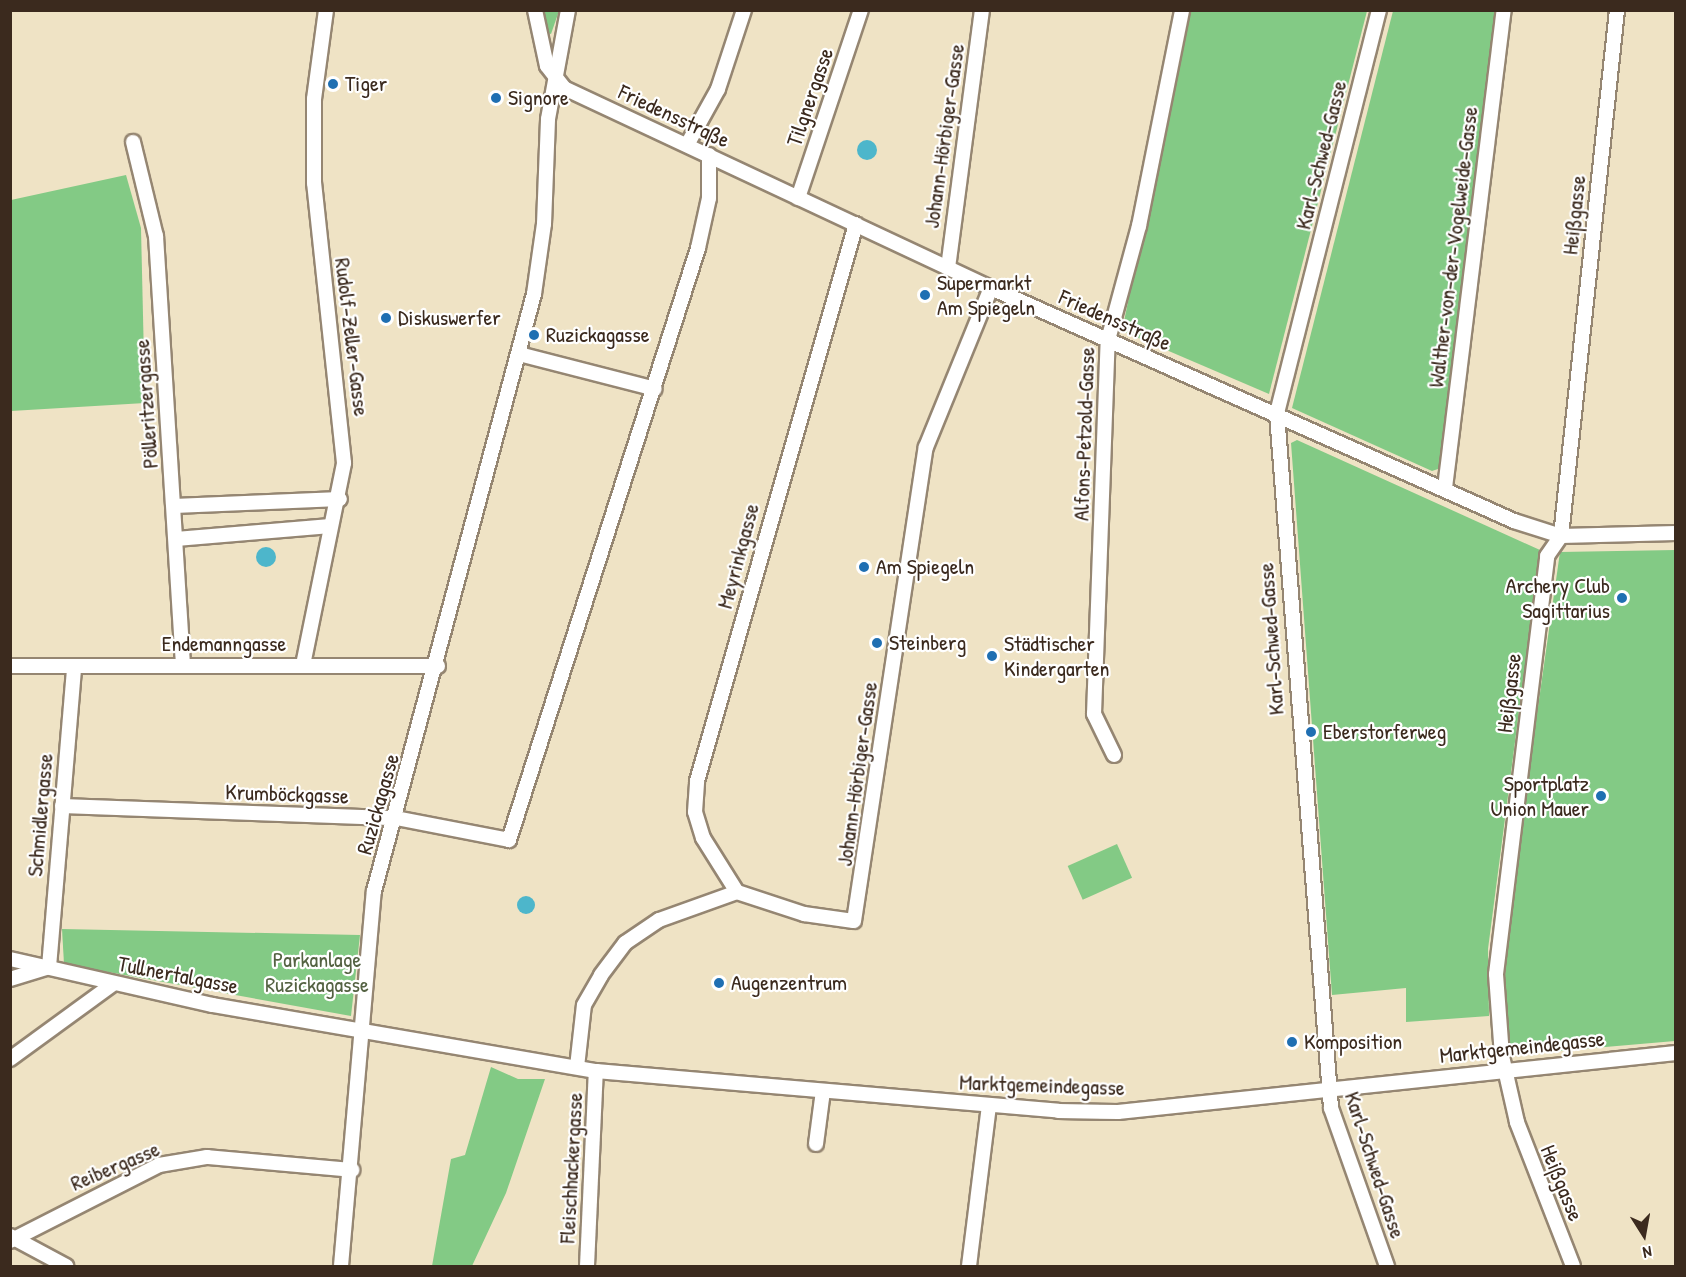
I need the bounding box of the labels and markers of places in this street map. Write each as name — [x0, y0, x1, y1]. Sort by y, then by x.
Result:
place label: Tiger — [345, 71, 387, 97]
marker: Tiger — [326, 77, 340, 91]
place label: Signore — [508, 85, 569, 111]
marker: Signore — [489, 91, 503, 105]
place label: Supermarkt Am Spiegeln — [937, 269, 1035, 320]
marker: Supermarkt Am Spiegeln — [918, 288, 932, 302]
place label: Diskuswerfer — [398, 305, 501, 331]
marker: Diskuswerfer — [379, 311, 393, 325]
place label: Ruzickagasse — [546, 322, 650, 348]
marker: Ruzickagasse — [527, 328, 541, 342]
place label: Am Spiegeln — [876, 554, 974, 580]
marker: Am Spiegeln — [857, 560, 871, 574]
place label: Archery Club Sagittarius — [1506, 572, 1610, 624]
marker: Archery Club Sagittarius — [1615, 591, 1629, 605]
place label: Steinberg — [889, 630, 966, 656]
place label: Städtischer Kindergarten — [1004, 630, 1109, 682]
marker: Steinberg — [870, 636, 884, 650]
marker: Städtischer Kindergarten — [985, 649, 999, 663]
place label: Eberstorferweg — [1323, 719, 1446, 745]
marker: Eberstorferweg — [1304, 725, 1318, 739]
place label: Sportplatz Union Mauer — [1490, 770, 1589, 822]
marker: Sportplatz Union Mauer — [1594, 789, 1608, 803]
place label: Augenzentrum — [731, 970, 847, 996]
marker: Augenzentrum — [712, 976, 726, 990]
place label: Komposition — [1304, 1029, 1402, 1055]
marker: Komposition — [1285, 1035, 1299, 1049]

